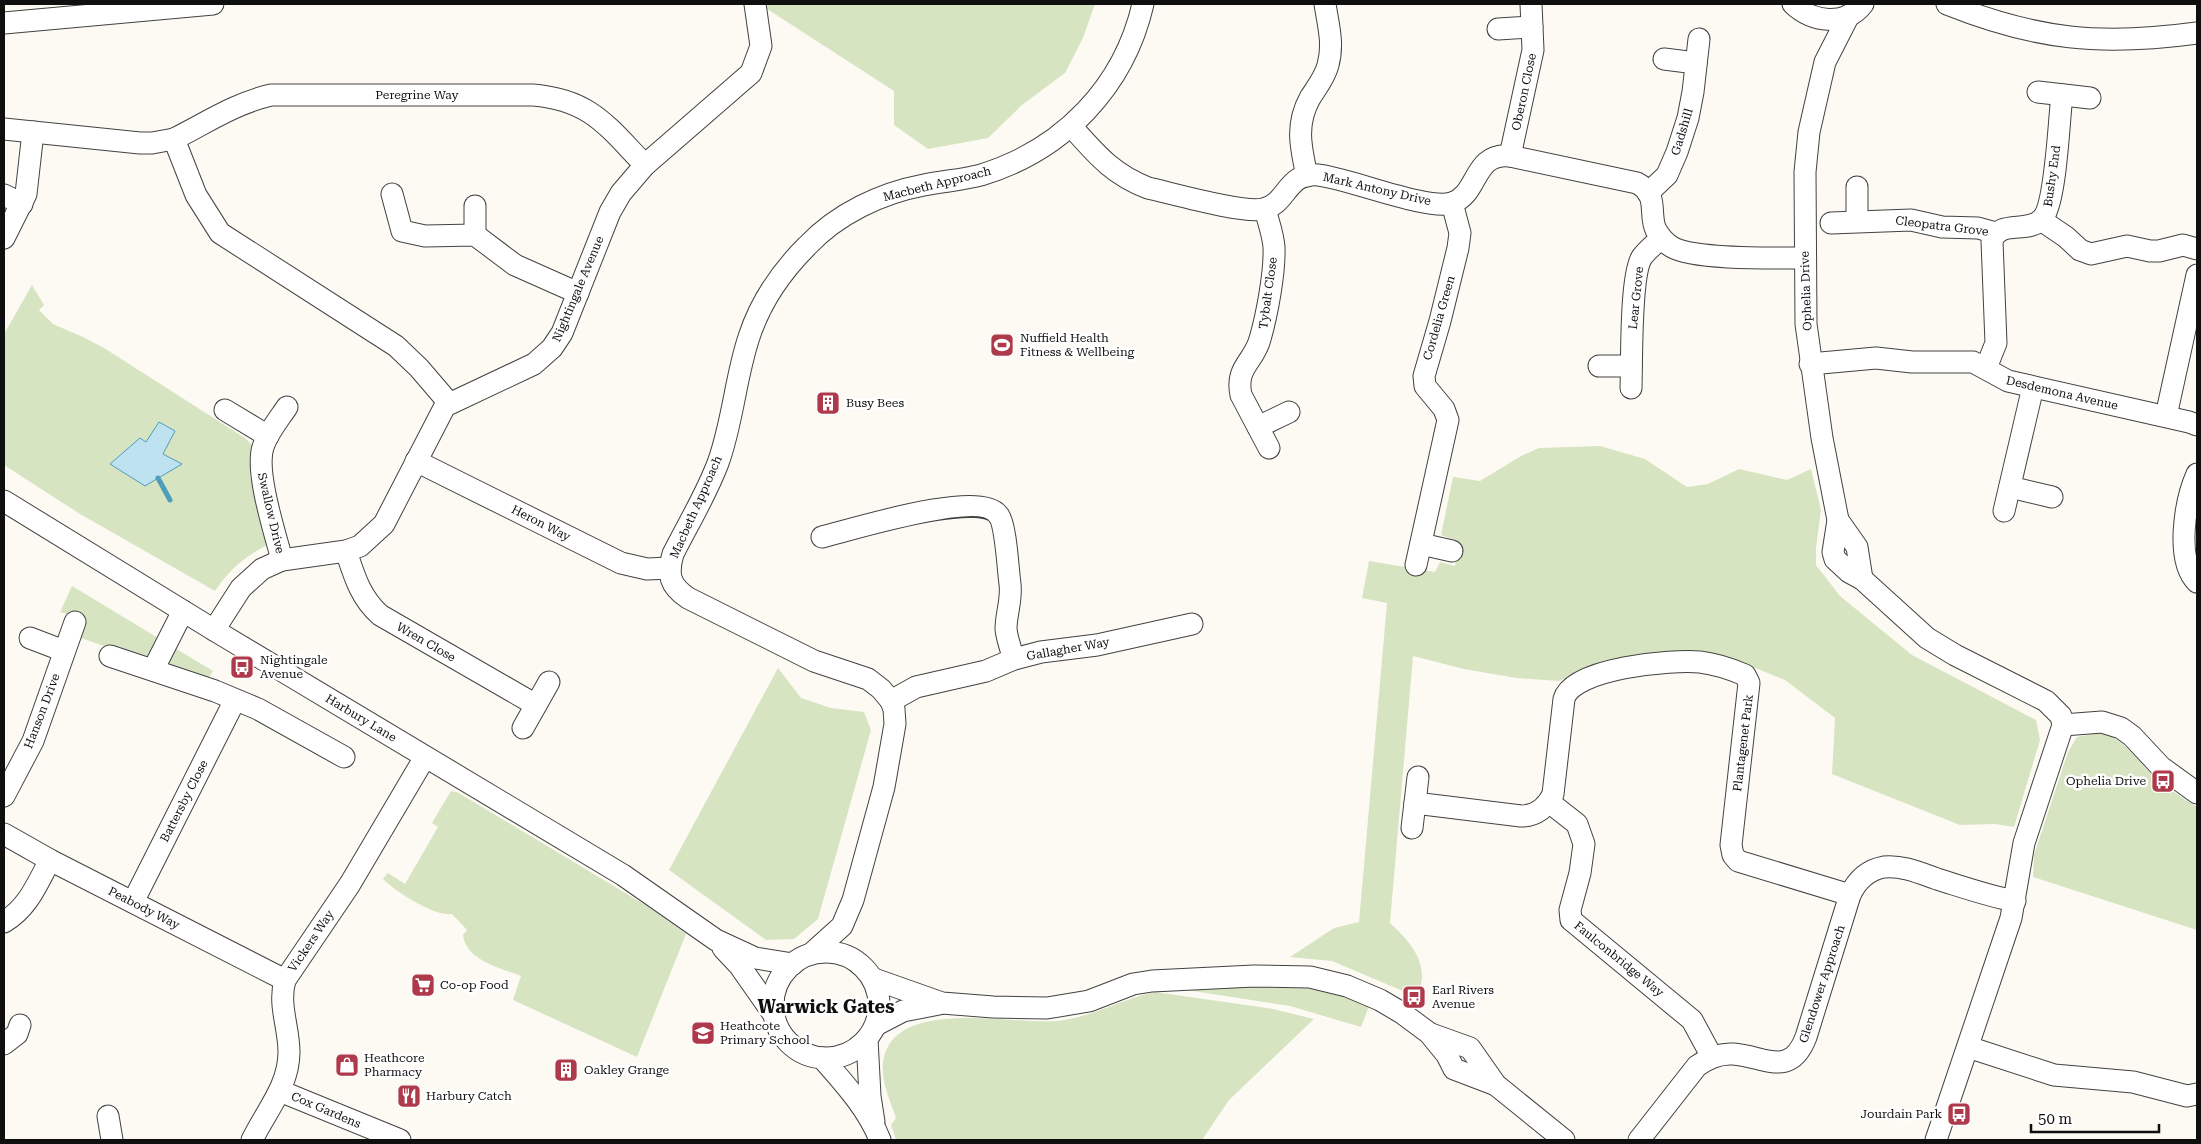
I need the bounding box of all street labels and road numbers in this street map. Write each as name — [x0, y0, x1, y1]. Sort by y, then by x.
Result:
street label: Oberon Close — [1509, 52, 1539, 132]
street label: Peregrine Way — [375, 88, 460, 102]
street label: Gadshill — [1668, 107, 1696, 157]
street label: Bushy End — [2041, 144, 2063, 208]
street label: Macbeth Approach — [881, 164, 993, 204]
street label: Mark Antony Drive — [1322, 170, 1433, 208]
street label: Cleopatra Grove — [1895, 213, 1990, 239]
street label: Nightingale Avenue — [549, 234, 607, 344]
street label: Ophelia Drive — [1798, 250, 1814, 331]
street label: Tybalt Close — [1256, 256, 1280, 330]
street label: Lear Grove — [1626, 265, 1646, 330]
street label: Cordelia Green — [1420, 274, 1458, 362]
street label: Desdemona Avenue — [2005, 373, 2120, 413]
street label: Macbeth Approach — [667, 453, 725, 561]
street label: Swallow Drive — [255, 471, 287, 555]
street label: Heron Way — [509, 502, 574, 544]
street label: Wren Close — [394, 619, 458, 665]
street label: Gallagher Way — [1025, 635, 1111, 663]
street label: Hanson Drive — [21, 671, 63, 751]
street label: Harbury Lane — [323, 691, 399, 745]
street label: Plantagenet Park — [1730, 693, 1756, 792]
street label: Battersby Close — [157, 757, 211, 844]
street label: Peabody Way — [106, 884, 183, 932]
street label: Vickers Way — [285, 907, 337, 975]
street label: Faulconbridge Way — [1571, 919, 1667, 1000]
street label: Glendower Approach — [1796, 923, 1848, 1045]
street label: Cox Gardens — [289, 1089, 363, 1131]

